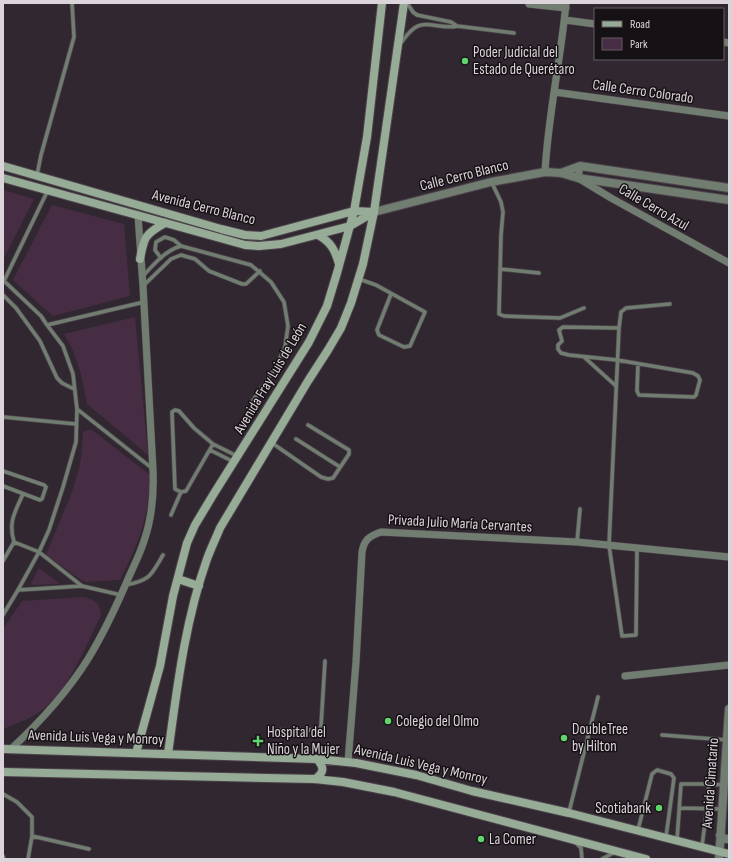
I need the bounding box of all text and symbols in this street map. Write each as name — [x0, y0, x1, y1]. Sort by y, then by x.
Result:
legend — [594, 8, 724, 60]
text: Road — [630, 17, 650, 32]
text: Park — [630, 37, 648, 52]
place label: Poder Judicial del Estado de Querétaro — [473, 43, 575, 79]
marker: Poder Judicial del Estado de Querétaro — [460, 56, 470, 66]
street label: Calle Cerro Colorado — [591, 75, 695, 108]
street label: Calle Cerro Blanco — [418, 155, 510, 196]
street label: Calle Cerro Azul — [615, 180, 692, 235]
street label: Avenida Cerro Blanco — [149, 185, 257, 229]
street label: Avenida Fray Luis de León — [229, 319, 311, 438]
street label: Privada Julio María Cervantes — [387, 510, 533, 537]
place label: Colegio del Olmo — [396, 712, 479, 731]
marker: Colegio del Olmo — [383, 716, 393, 726]
place label: DoubleTree by Hilton — [572, 720, 628, 756]
place label: Hospital del Niño y la Mujer — [267, 723, 340, 759]
street label: Avenida Luis Vega y Monroy — [27, 726, 164, 749]
marker: DoubleTree by Hilton — [559, 733, 569, 743]
marker: Hospital del Niño y la Mujer — [252, 735, 264, 747]
street label: Avenida Cimatario — [698, 737, 723, 830]
street label: Avenida Luis Vega y Monroy — [352, 740, 489, 789]
place label: Scotiabank — [595, 799, 651, 818]
marker: Scotiabank — [654, 803, 664, 813]
place label: La Comer — [489, 830, 537, 849]
marker: La Comer — [476, 834, 486, 844]

